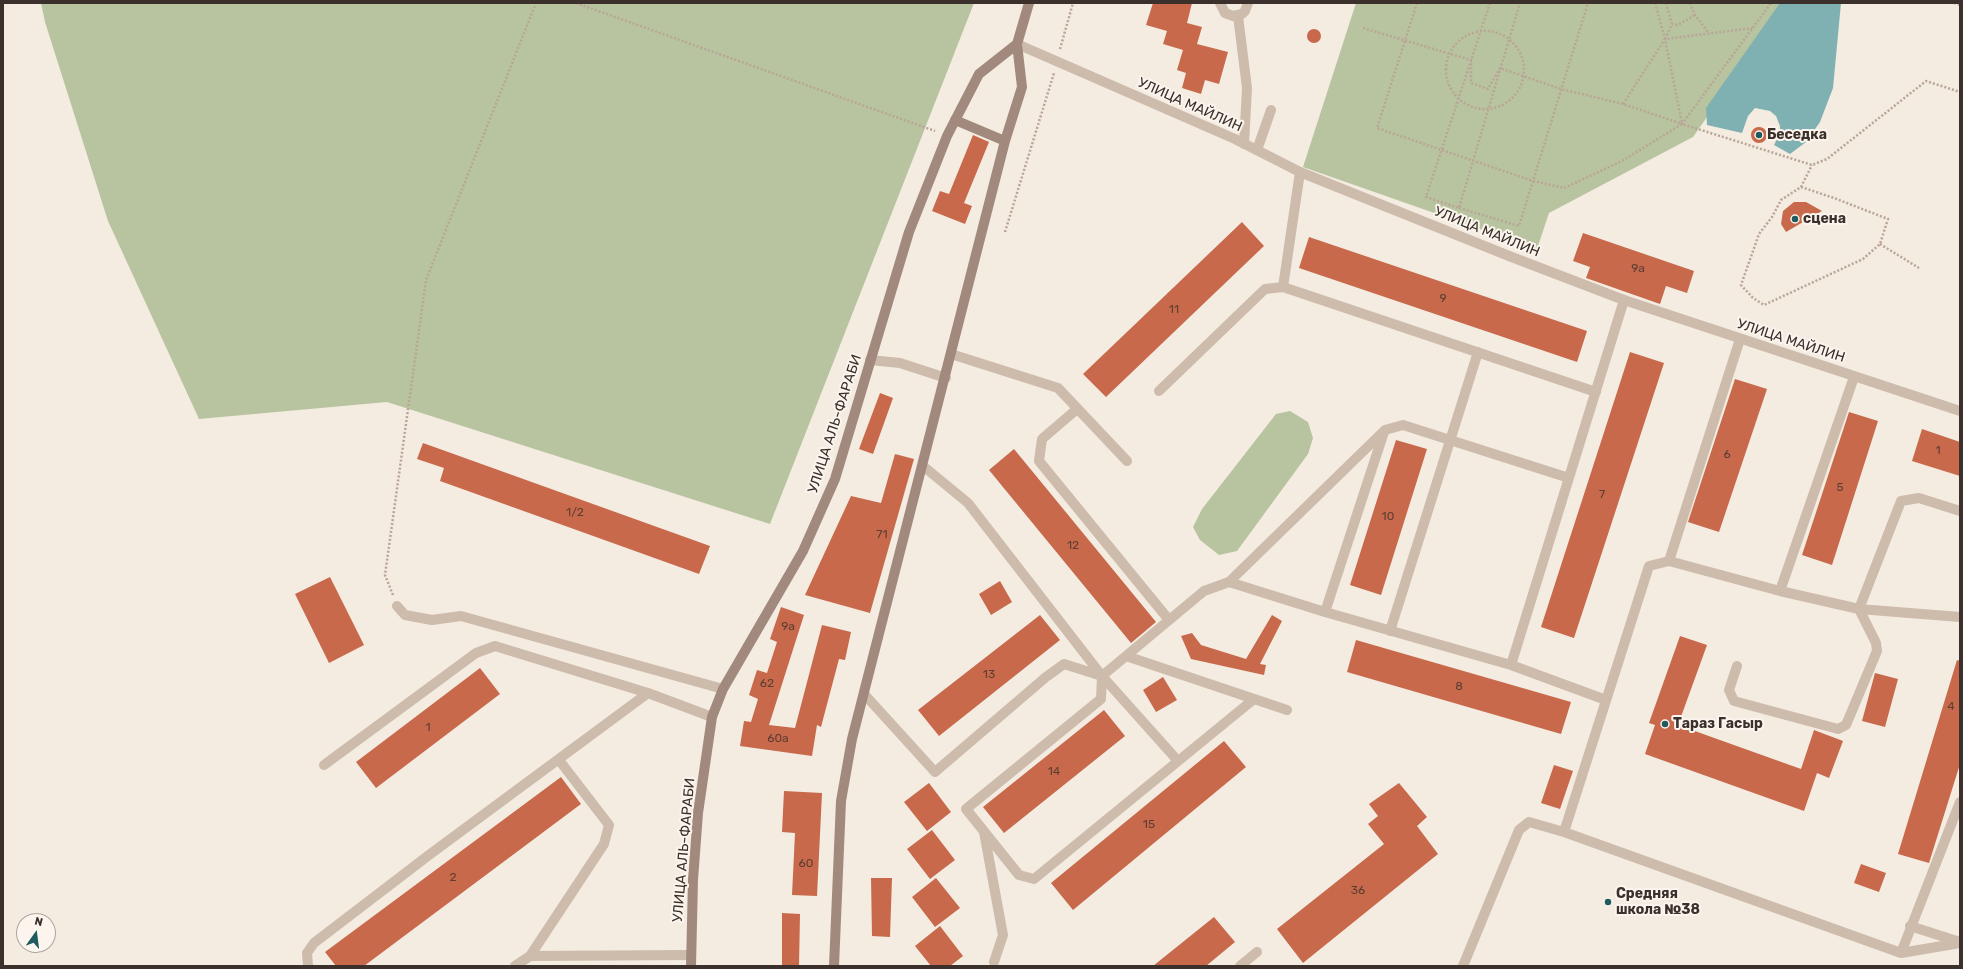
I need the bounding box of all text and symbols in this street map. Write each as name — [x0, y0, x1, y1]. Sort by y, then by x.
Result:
street label: УЛИЦА МАЙЛИН — [1135, 74, 1245, 136]
place label: Беседка — [1767, 127, 1827, 143]
marker: Беседка — [1754, 130, 1764, 140]
street label: УЛИЦА МАЙЛИН — [1432, 203, 1542, 261]
place label: сцена — [1803, 211, 1846, 227]
marker: сцена — [1790, 214, 1800, 224]
house number: 9а — [1631, 262, 1645, 276]
house number: 9 — [1439, 292, 1447, 306]
house number: 11 — [1169, 303, 1179, 317]
street label: УЛИЦА МАЙЛИН — [1735, 316, 1847, 366]
street label: УЛИЦА АЛЬ-ФАРАБИ — [805, 353, 865, 495]
house number: 1 — [1935, 444, 1941, 458]
house number: 6 — [1723, 448, 1731, 462]
house number: 5 — [1836, 481, 1844, 495]
house number: 7 — [1599, 488, 1605, 502]
house number: 1/2 — [566, 506, 584, 520]
house number: 10 — [1382, 510, 1394, 524]
house number: 71 — [876, 528, 888, 542]
house number: 12 — [1067, 539, 1079, 553]
house number: 9а — [781, 620, 795, 634]
house number: 13 — [983, 668, 995, 682]
house number: 62 — [760, 677, 774, 691]
house number: 8 — [1455, 680, 1463, 694]
house number: 4 — [1947, 700, 1955, 714]
place label: Тараз Гасыр — [1673, 716, 1763, 732]
marker: Тараз Гасыр — [1660, 719, 1670, 729]
house number: 1 — [425, 721, 431, 735]
house number: 60а — [767, 732, 789, 746]
house number: 14 — [1048, 765, 1060, 779]
street label: УЛИЦА АЛЬ-ФАРАБИ — [669, 777, 699, 923]
house number: 15 — [1143, 818, 1155, 832]
house number: 60 — [799, 857, 813, 871]
house number: 2 — [449, 871, 457, 885]
house number: 36 — [1351, 884, 1365, 898]
place label: Средняя школа №38 — [1616, 886, 1700, 918]
marker: Средняя школа №38 — [1603, 897, 1613, 907]
north arrow — [16, 913, 56, 953]
text: N — [33, 915, 44, 929]

